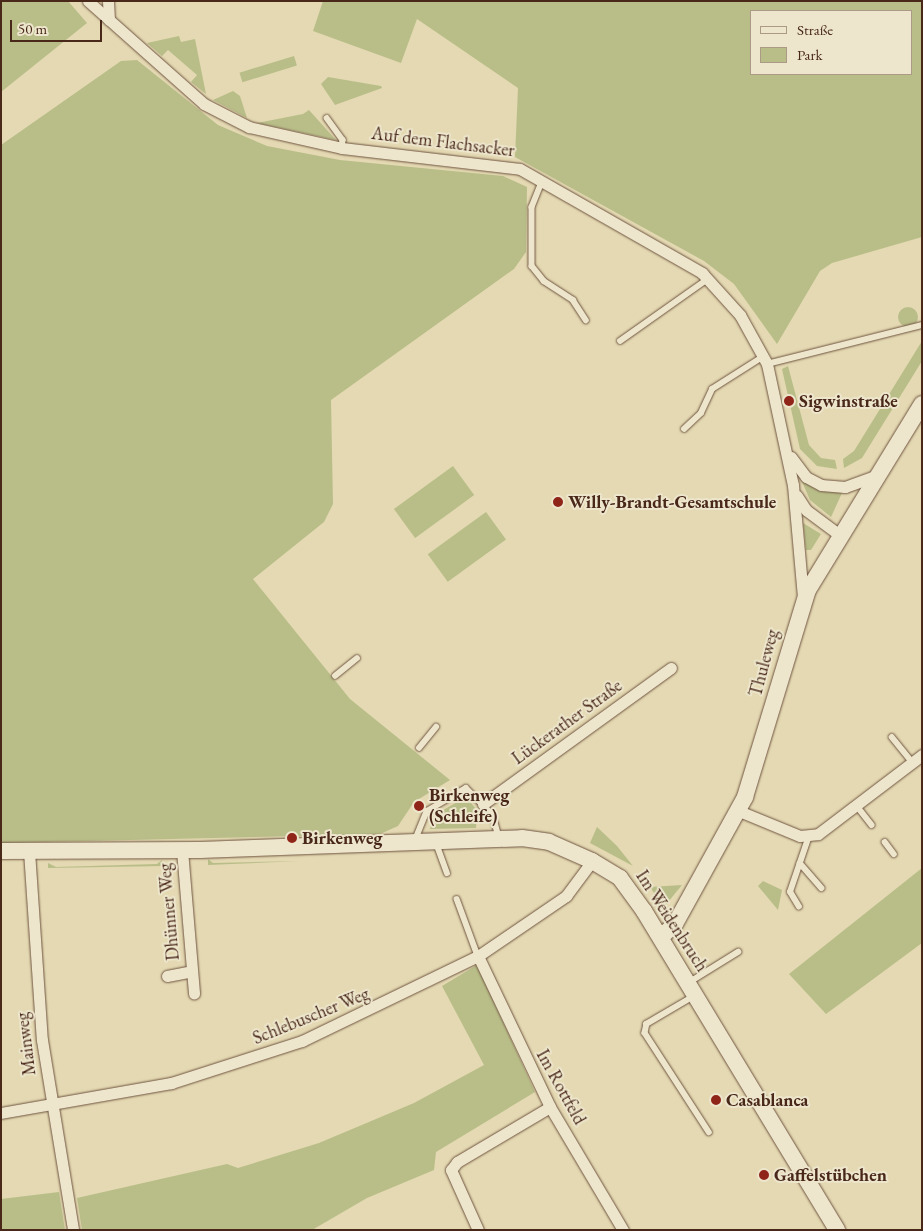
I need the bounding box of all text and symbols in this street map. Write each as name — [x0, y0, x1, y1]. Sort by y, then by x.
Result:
scale bar — [12, 10, 105, 42]
legend — [750, 10, 913, 75]
text: 50 m — [18, 19, 47, 38]
text: Straße — [797, 20, 833, 39]
text: Park — [797, 45, 823, 64]
street label: Auf dem Flachsacker — [370, 122, 516, 162]
place label: Sigwinstraße — [799, 390, 898, 412]
marker: Sigwinstraße — [783, 395, 795, 407]
place label: Willy-Brandt-Gesamtschule — [568, 491, 776, 513]
marker: Willy-Brandt-Gesamtschule — [552, 496, 564, 508]
street label: Thuleweg — [745, 627, 783, 699]
street label: Lückerather Straße — [508, 675, 626, 769]
place label: Birkenweg (Schleife) — [429, 785, 509, 828]
marker: Birkenweg (Schleife) — [413, 800, 425, 812]
place label: Birkenweg — [302, 827, 382, 849]
marker: Birkenweg — [286, 832, 298, 844]
street label: Dhünner Weg — [154, 862, 184, 962]
street label: Im Weidenbruch — [631, 866, 713, 976]
street label: Schlebuscher Weg — [250, 983, 372, 1049]
street label: Mainweg — [11, 1011, 41, 1077]
street label: Im Rottfeld — [532, 1046, 590, 1128]
place label: Casablanca — [726, 1089, 808, 1111]
marker: Casablanca — [710, 1094, 722, 1106]
place label: Gaffelstübchen — [774, 1164, 887, 1186]
marker: Gaffelstübchen — [758, 1169, 770, 1181]

